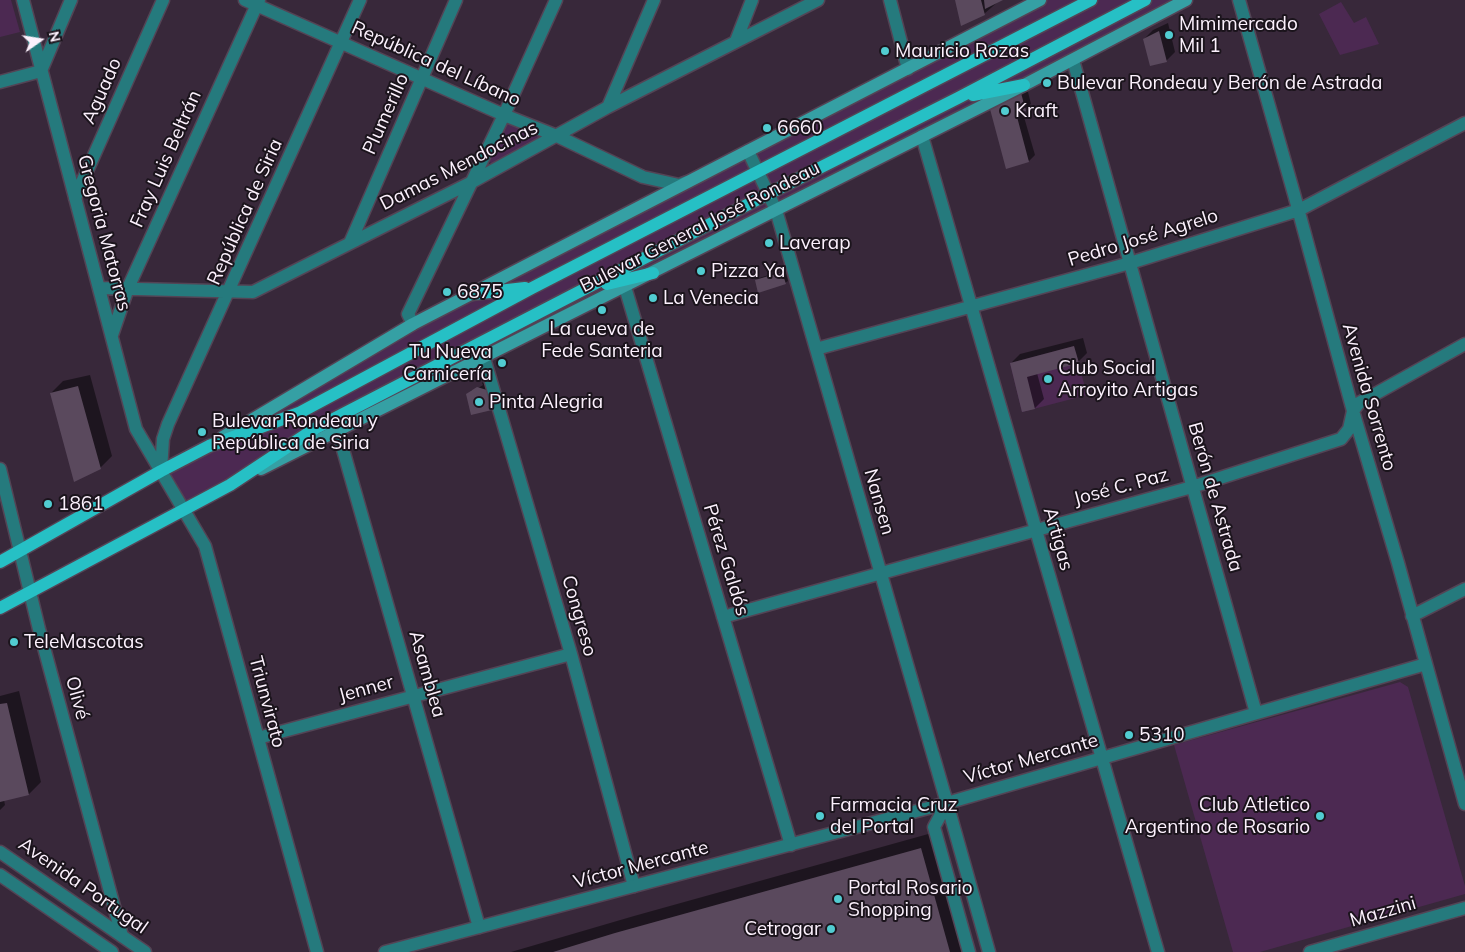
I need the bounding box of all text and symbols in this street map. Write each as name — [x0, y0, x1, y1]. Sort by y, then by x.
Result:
place label: Mimimercado Mil 1 — [1179, 13, 1298, 57]
north arrow — [15, 15, 65, 65]
street label: República del Líbano — [348, 16, 524, 112]
text: N — [45, 29, 65, 44]
marker: Mimimercado Mil 1 — [1163, 29, 1175, 41]
place label: Mauricio Rozas — [895, 40, 1029, 62]
marker: Mauricio Rozas — [879, 45, 891, 57]
street label: Aguado — [77, 54, 127, 128]
street label: Plumerillo — [358, 70, 414, 158]
place label: Bulevar Rondeau y Berón de Astrada — [1057, 72, 1382, 94]
marker: Bulevar Rondeau y Berón de Astrada — [1041, 77, 1053, 89]
street label: Fray Luis Beltrán — [126, 87, 206, 231]
place label: Kraft — [1015, 100, 1058, 122]
marker: Kraft — [999, 105, 1011, 117]
street label: Damas Mendocinas — [376, 116, 542, 216]
place label: 6660 — [777, 117, 823, 139]
marker: 6660 — [761, 122, 773, 134]
street label: República de Siria — [203, 135, 287, 289]
street label: Gregoria Matorras — [72, 152, 136, 314]
street label: Bulevar General José Rondeau — [576, 156, 824, 298]
street label: Pedro José Agrelo — [1065, 204, 1221, 272]
place label: Laverap — [779, 232, 851, 254]
marker: Laverap — [763, 237, 775, 249]
place label: Pizza Ya — [711, 260, 785, 282]
marker: Pizza Ya — [695, 265, 707, 277]
place label: 6875 — [457, 281, 503, 303]
marker: 6875 — [441, 286, 453, 298]
place label: La Venecia — [663, 287, 759, 309]
marker: La Venecia — [647, 292, 659, 304]
marker: La cueva de Fede Santeria — [596, 304, 608, 316]
place label: La cueva de Fede Santeria — [541, 318, 663, 362]
street label: Avenida Sorrento — [1337, 321, 1401, 473]
place label: Tu Nueva Carnicería — [403, 341, 492, 385]
marker: Tu Nueva Carnicería — [496, 357, 508, 369]
place label: Club Social Arroyito Artigas — [1058, 357, 1198, 401]
marker: Club Social Arroyito Artigas — [1042, 373, 1054, 385]
place label: Pinta Alegria — [489, 391, 603, 413]
marker: Pinta Alegria — [473, 396, 485, 408]
place label: Bulevar Rondeau y República de Siria — [212, 410, 378, 454]
street label: Berón de Astrada — [1183, 420, 1247, 574]
marker: Bulevar Rondeau y República de Siria — [196, 426, 208, 438]
street label: José C. Paz — [1071, 463, 1171, 511]
street label: Nansen — [859, 466, 899, 538]
place label: 1861 — [58, 493, 104, 515]
marker: 1861 — [42, 498, 54, 510]
street label: Pérez Galdós — [698, 501, 754, 619]
street label: Artigas — [1038, 505, 1078, 573]
street label: Congreso — [557, 573, 601, 659]
street label: Asamblea — [404, 628, 450, 720]
place label: TeleMascotas — [24, 631, 144, 653]
marker: TeleMascotas — [8, 636, 20, 648]
street label: Triunvirato — [244, 654, 290, 750]
street label: Jenner — [336, 671, 396, 707]
street label: Olivé — [60, 674, 94, 722]
place label: 5310 — [1139, 724, 1185, 746]
street label: Víctor Mercante — [961, 729, 1101, 789]
marker: 5310 — [1123, 729, 1135, 741]
place label: Farmacia Cruz del Portal — [830, 794, 958, 838]
place label: Club Atletico Argentino de Rosario — [1125, 794, 1310, 838]
marker: Farmacia Cruz del Portal — [814, 810, 826, 822]
marker: Club Atletico Argentino de Rosario — [1314, 810, 1326, 822]
street label: Avenida Portugal — [14, 833, 152, 939]
street label: Víctor Mercante — [571, 836, 711, 894]
place label: Portal Rosario Shopping — [848, 877, 973, 921]
street label: Mazzini — [1347, 892, 1419, 932]
marker: Portal Rosario Shopping — [832, 893, 844, 905]
place label: Cetrogar — [744, 918, 821, 940]
marker: Cetrogar — [825, 923, 837, 935]

